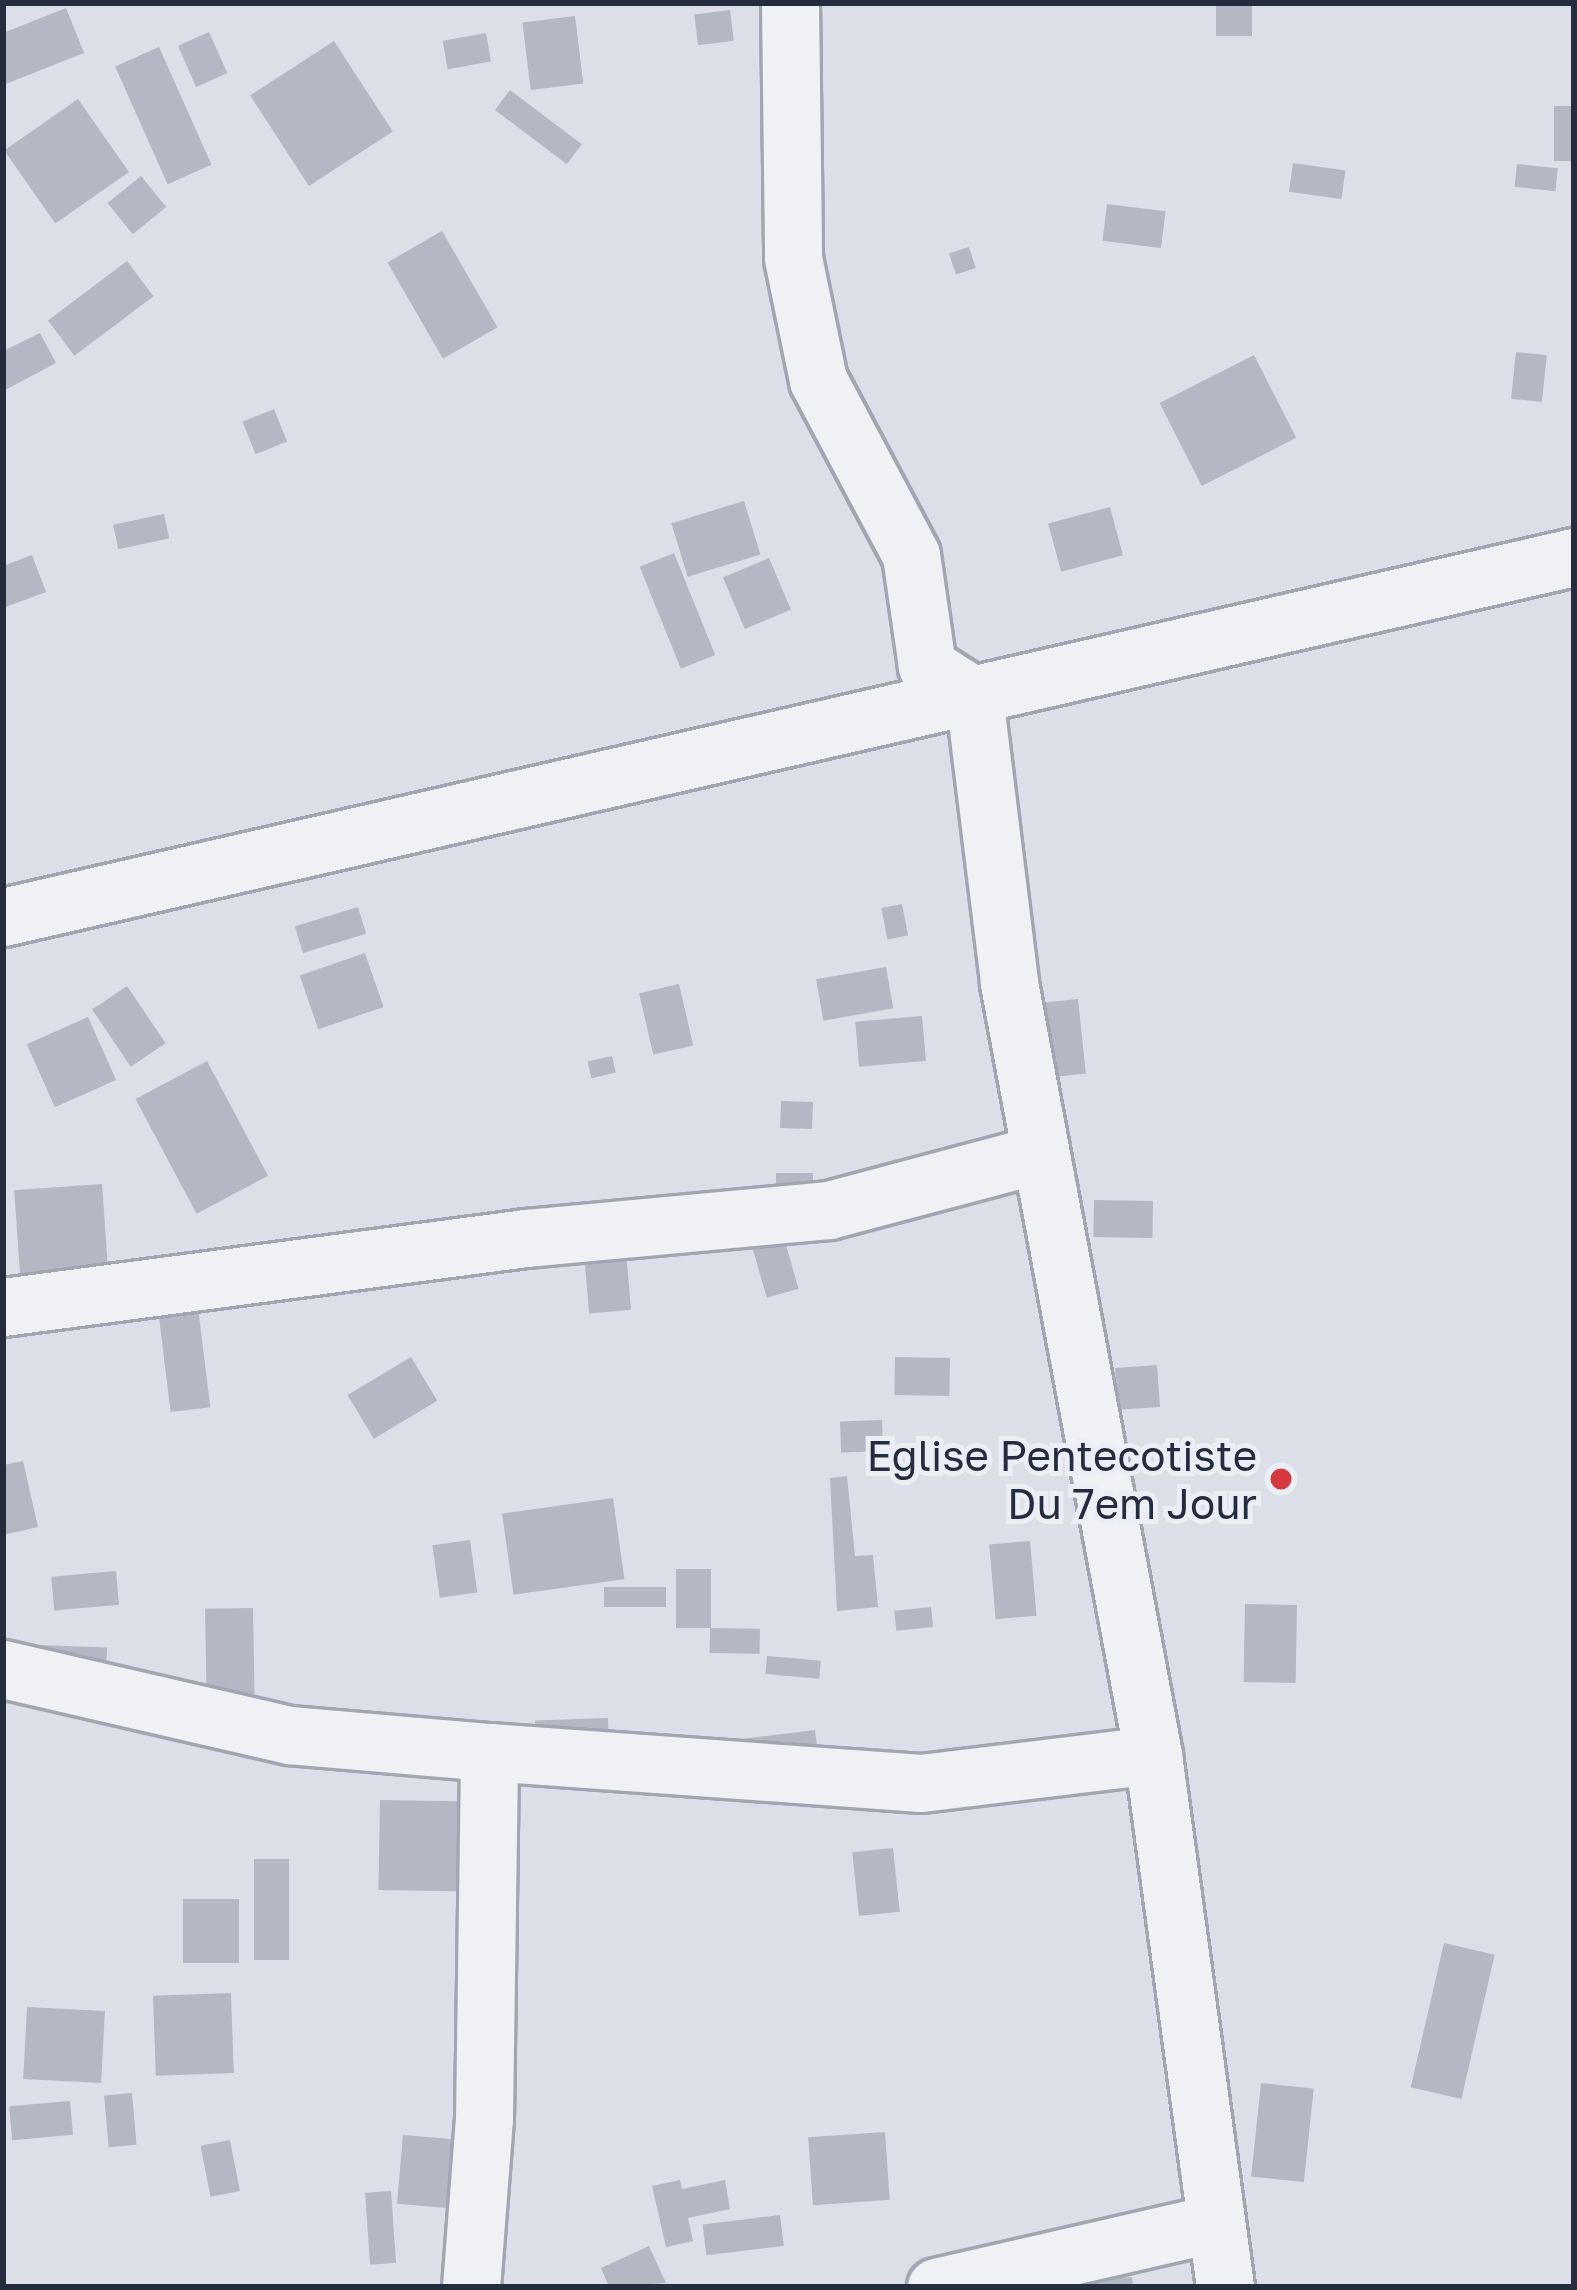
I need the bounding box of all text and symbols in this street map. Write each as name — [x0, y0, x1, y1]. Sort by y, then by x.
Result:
place label: Eglise Pentecotiste Du 7em Jour — [867, 1430, 1257, 1528]
marker: Eglise Pentecotiste Du 7em Jour — [1268, 1466, 1294, 1492]

